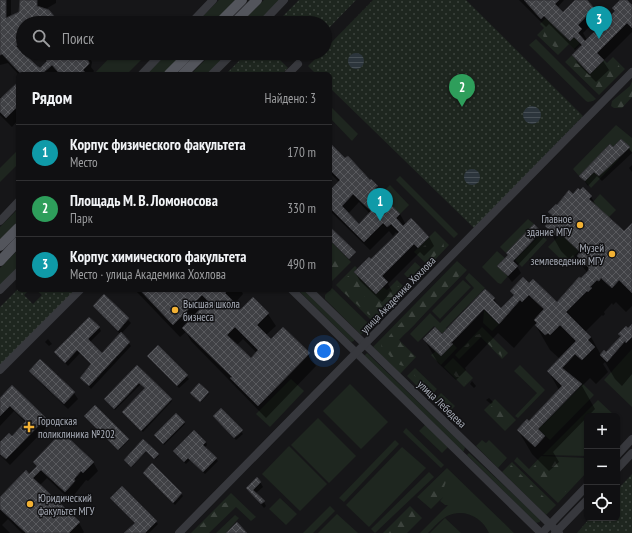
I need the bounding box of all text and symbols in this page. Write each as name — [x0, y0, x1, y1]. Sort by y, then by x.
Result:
pin: 3 — [586, 6, 612, 39]
search box — [16, 16, 332, 60]
icon: search — [30, 27, 52, 49]
text: Поиск — [62, 29, 94, 48]
pin: 2 — [449, 74, 475, 107]
text: Рядом — [32, 87, 72, 109]
text: Найдено: 3 — [265, 90, 316, 107]
text: Корпус физического факультета — [70, 135, 246, 154]
text: 1 — [42, 144, 48, 161]
text: 170 m — [287, 144, 316, 161]
text: Место — [70, 154, 98, 171]
pin: 1 — [367, 188, 393, 221]
text: Площадь М. В. Ломоносова — [70, 191, 218, 210]
text: 2 — [42, 200, 48, 217]
text: 330 m — [287, 200, 316, 217]
text: Парк — [70, 210, 93, 227]
place label: Главное здание МГУ — [527, 212, 572, 239]
marker: Главное здание МГУ — [575, 220, 585, 230]
place label: Музей землеведения МГУ — [531, 241, 604, 268]
text: Корпус химического факультета — [70, 247, 247, 266]
marker: Музей землеведения МГУ — [607, 249, 617, 259]
street label: улица Академика Хохлова — [358, 254, 438, 336]
text: 3 — [42, 256, 48, 273]
text: 490 m — [287, 256, 316, 273]
text: Место · улица Академика Хохлова — [70, 266, 226, 283]
place label: Высшая школа бизнеса — [183, 297, 240, 324]
marker: Высшая школа бизнеса — [170, 305, 180, 315]
your location — [314, 341, 334, 361]
street label: улица Лебедева — [415, 377, 469, 431]
map controls — [584, 413, 620, 521]
button: + — [584, 413, 620, 449]
place label: Городская поликлиника №202 — [38, 414, 115, 441]
marker: Городская поликлиника №202 — [23, 421, 35, 433]
button: − — [584, 449, 620, 485]
button: locate — [584, 485, 620, 521]
place label: Юридический факультет МГУ — [38, 491, 95, 518]
marker: Юридический факультет МГУ — [25, 499, 35, 509]

